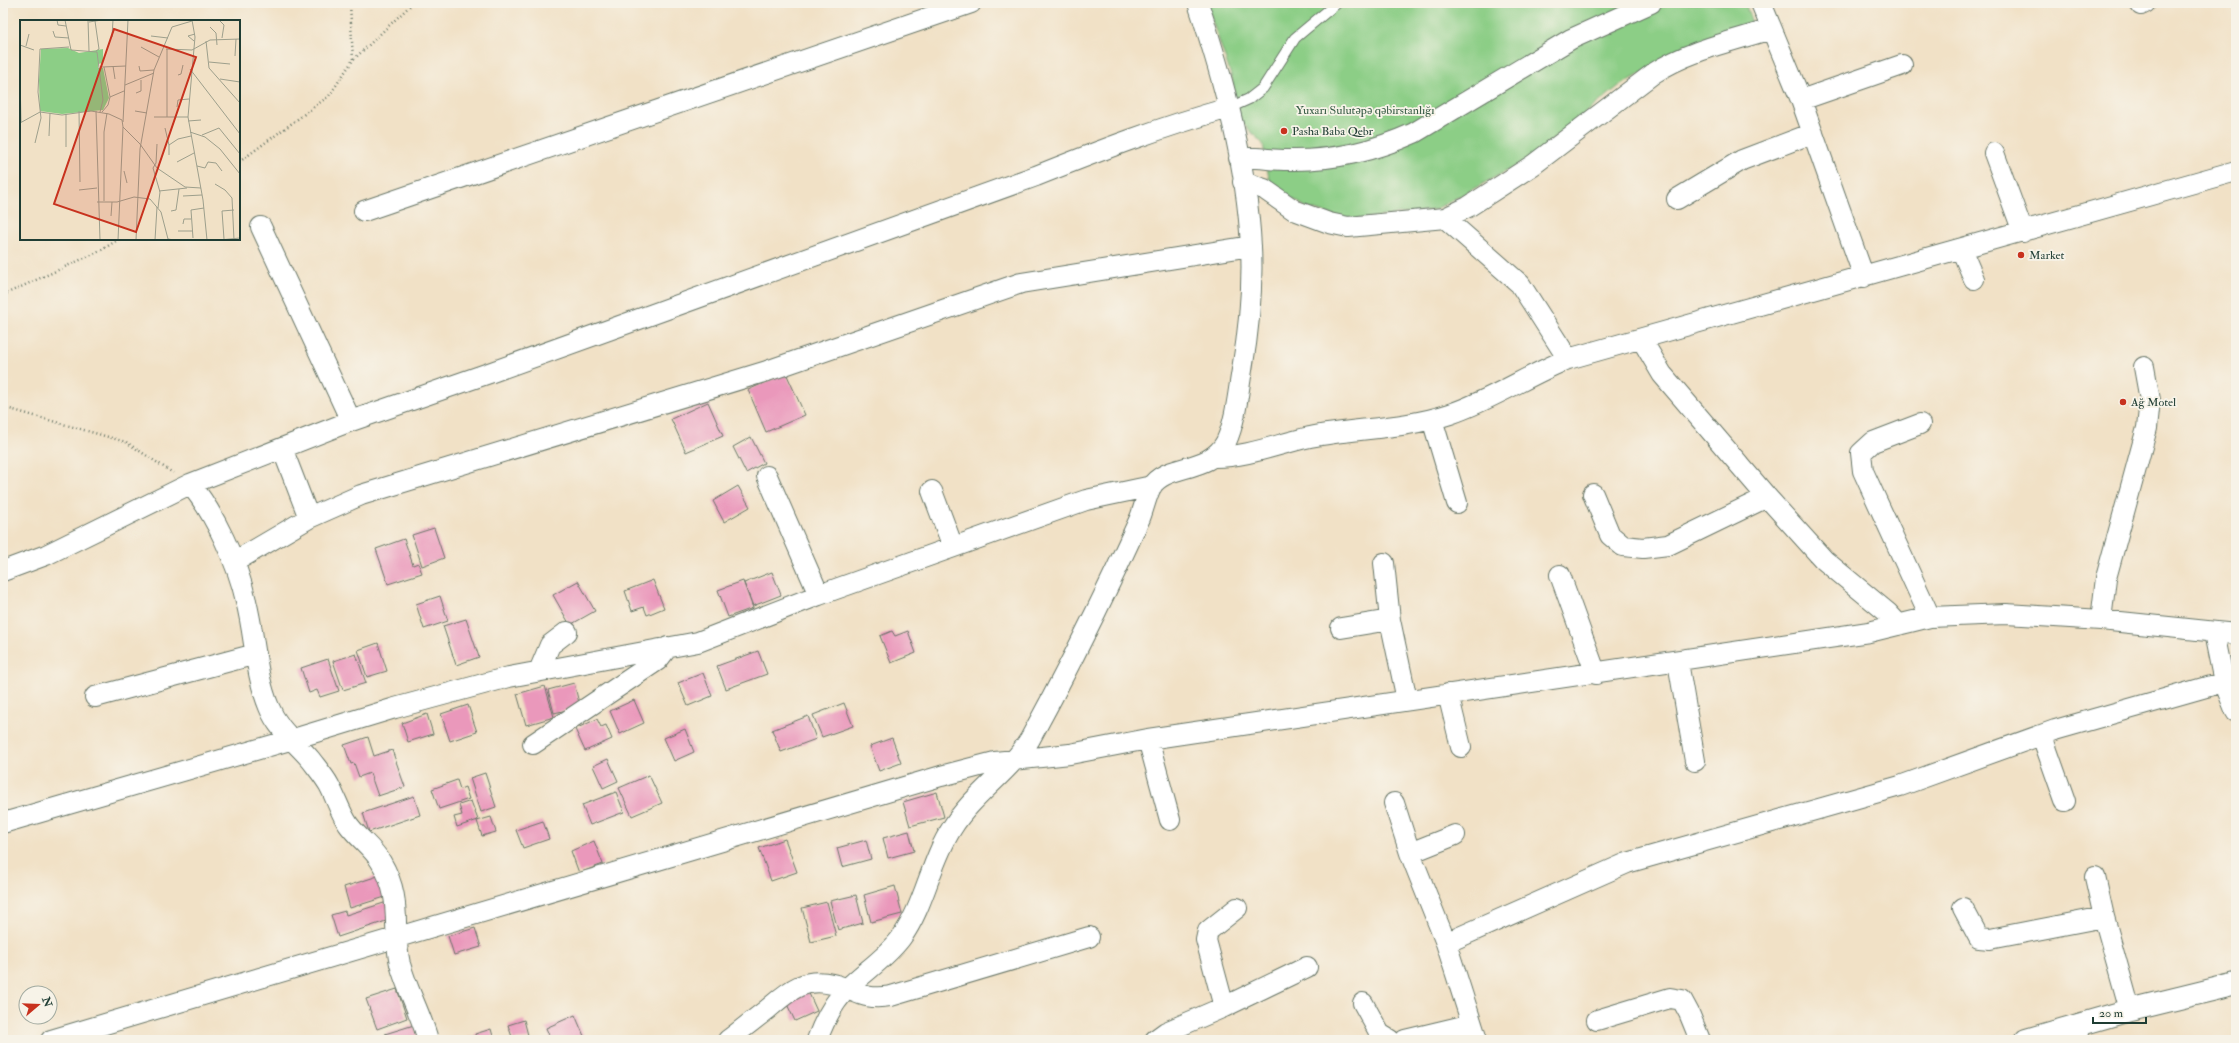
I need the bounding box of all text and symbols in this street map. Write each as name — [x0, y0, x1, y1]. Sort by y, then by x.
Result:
inset map — [20, 20, 240, 240]
park label: Yuxarı Sulutəpə qəbirstanlığı — [1296, 103, 1434, 118]
place label: Pasha Baba Qebr — [1292, 124, 1374, 139]
marker: Pasha Baba Qebr — [1279, 126, 1289, 136]
place label: Market — [2029, 248, 2064, 263]
marker: Market — [2016, 250, 2026, 260]
place label: Ağ Motel — [2130, 395, 2176, 410]
marker: Ağ Motel — [2118, 397, 2128, 407]
north arrow — [18, 985, 58, 1025]
text: N — [39, 994, 55, 1010]
scale bar — [2093, 999, 2146, 1025]
text: 20 m — [2099, 1006, 2124, 1021]

